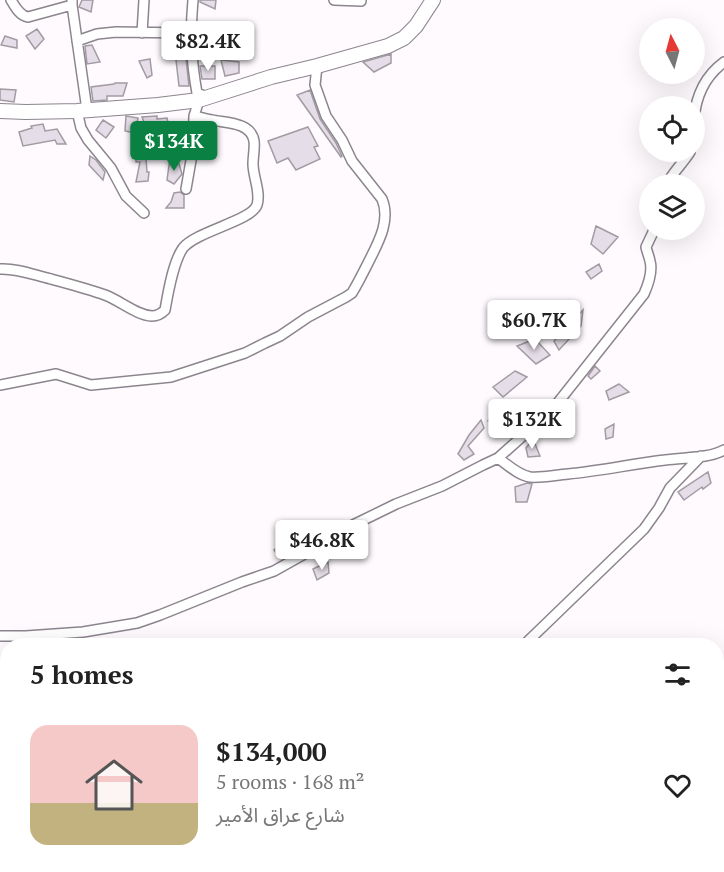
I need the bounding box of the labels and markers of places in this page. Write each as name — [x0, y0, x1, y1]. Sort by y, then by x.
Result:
pin: $82.4K — [159, 21, 257, 72]
pin: $134K — [132, 121, 216, 172]
pin: $60.7K — [485, 300, 583, 351]
pin: $132K — [490, 399, 574, 450]
pin: $46.8K — [273, 520, 371, 571]

